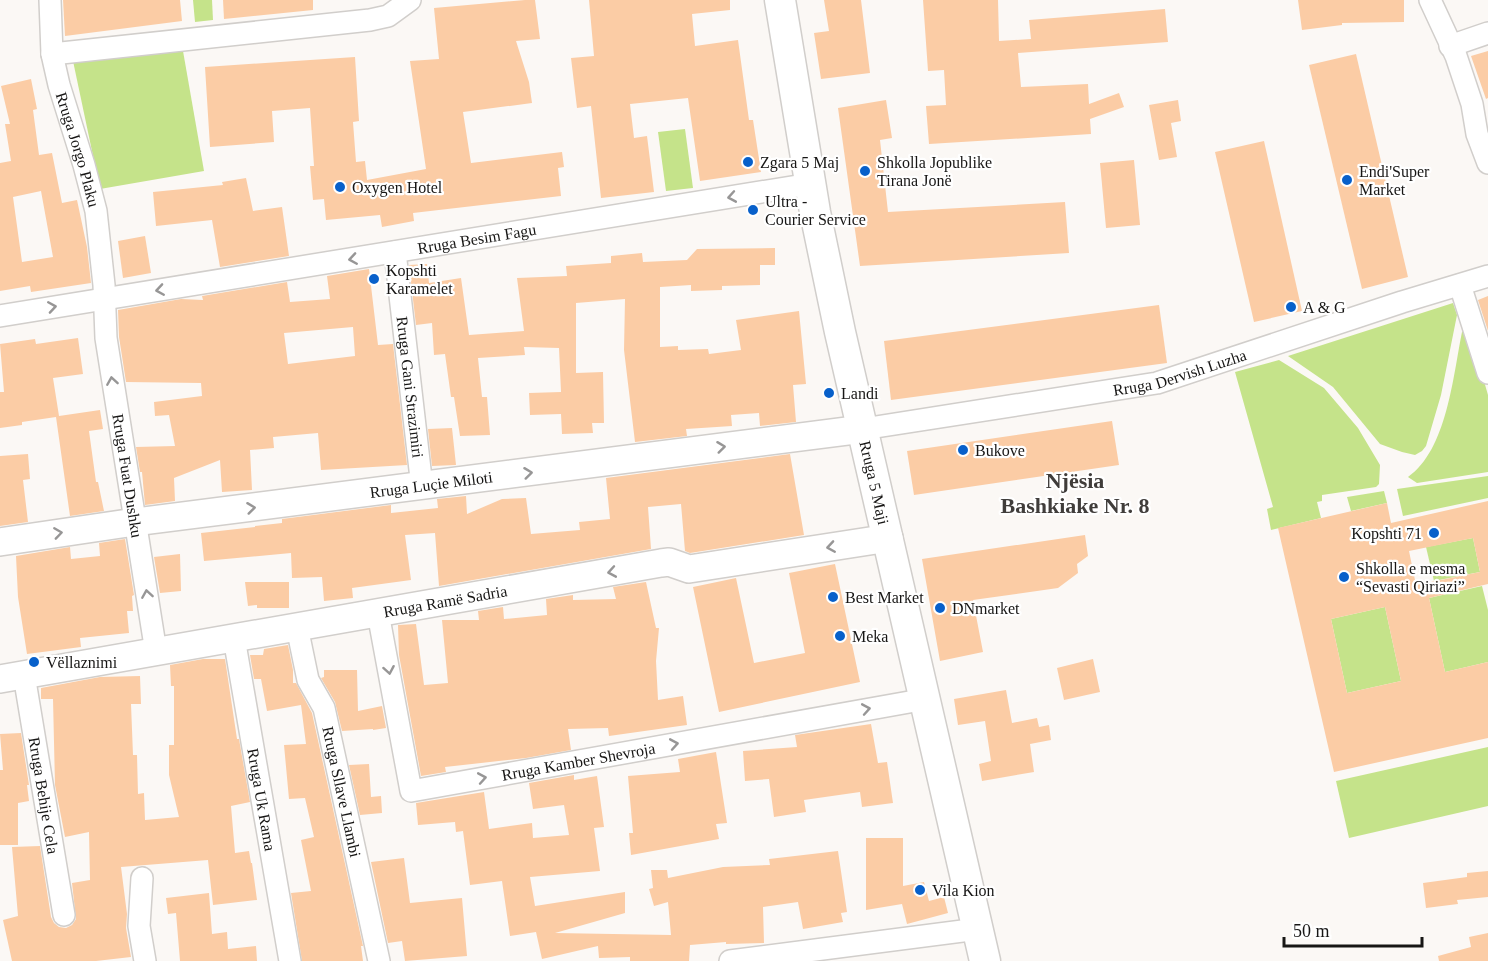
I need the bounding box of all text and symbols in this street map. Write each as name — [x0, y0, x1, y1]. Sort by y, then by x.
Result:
street label: Rruga Jorgo Plaku — [53, 90, 103, 209]
place label: Zgara 5 Maj — [760, 154, 839, 172]
place label: Shkolla Jopublike Tirana Jonë — [877, 154, 992, 189]
marker: Zgara 5 Maj — [741, 155, 755, 169]
place label: Endi'Super Market — [1359, 163, 1430, 198]
marker: Shkolla Jopublike Tirana Jonë — [858, 164, 872, 178]
marker: Endi'Super Market — [1340, 173, 1354, 187]
place label: Oxygen Hotel — [352, 179, 443, 197]
marker: Oxygen Hotel — [333, 180, 347, 194]
one-way arrow — [727, 191, 737, 203]
place label: Ultra - Courier Service — [765, 193, 866, 228]
marker: Ultra - Courier Service — [746, 203, 760, 217]
street label: Rruga Besim Fagu — [416, 221, 537, 257]
one-way arrow — [348, 253, 358, 265]
place label: Kopshti Karamelet — [386, 262, 453, 297]
marker: Kopshti Karamelet — [367, 272, 381, 286]
one-way arrow — [156, 283, 166, 296]
place label: A & G — [1303, 299, 1346, 316]
marker: A & G — [1284, 300, 1298, 314]
one-way arrow — [47, 302, 56, 314]
street label: Rruga Gani Strazimiri — [393, 316, 427, 459]
street label: Rruga Dervish Luzha — [1112, 346, 1248, 399]
one-way arrow — [106, 376, 118, 385]
place label: Landi — [841, 385, 879, 402]
marker: Landi — [822, 386, 836, 400]
street label: Rruga Fuat Dushku — [109, 412, 146, 539]
street label: Rruga 5 Maji — [856, 439, 892, 527]
one-way arrow — [717, 442, 726, 454]
place label: Bukove — [975, 442, 1025, 459]
marker: Bukove — [956, 443, 970, 457]
one-way arrow — [523, 467, 533, 479]
street label: Rruga Luçie Miloti — [369, 468, 494, 501]
district label: Njësia Bashkiake Nr. 8 — [1001, 468, 1149, 518]
one-way arrow — [247, 502, 256, 514]
place label: Kopshti 71 — [1351, 525, 1422, 543]
marker: Kopshti 71 — [1427, 526, 1441, 540]
one-way arrow — [53, 528, 62, 540]
one-way arrow — [827, 540, 836, 552]
place label: Shkolla e mesma “Sevasti Qiriazi” — [1356, 560, 1465, 595]
one-way arrow — [607, 565, 617, 578]
marker: Shkolla e mesma “Sevasti Qiriazi” — [1337, 570, 1351, 584]
street label: Rruga Ramë Sadria — [382, 582, 508, 621]
one-way arrow — [141, 589, 154, 599]
place label: Best Market — [845, 589, 924, 606]
marker: Best Market — [826, 590, 840, 604]
place label: DNmarket — [952, 600, 1020, 617]
marker: DNmarket — [933, 601, 947, 615]
place label: Meka — [852, 628, 888, 645]
marker: Meka — [833, 629, 847, 643]
place label: Vëllaznimi — [46, 654, 118, 671]
marker: Vëllaznimi — [27, 655, 41, 669]
one-way arrow — [382, 665, 395, 675]
one-way arrow — [861, 704, 870, 716]
street label: Rruga Sllave Llambi — [319, 725, 364, 859]
street label: Rruga Behije Cela — [25, 736, 62, 855]
one-way arrow — [668, 738, 678, 751]
street label: Rruga Kamber Shevroja — [500, 740, 656, 784]
street label: Rruga Uk Rama — [244, 747, 279, 852]
one-way arrow — [476, 772, 486, 785]
place label: Vila Kion — [932, 882, 995, 899]
marker: Vila Kion — [913, 883, 927, 897]
scale bar — [1284, 910, 1422, 948]
text: 50 m — [1293, 921, 1330, 941]

